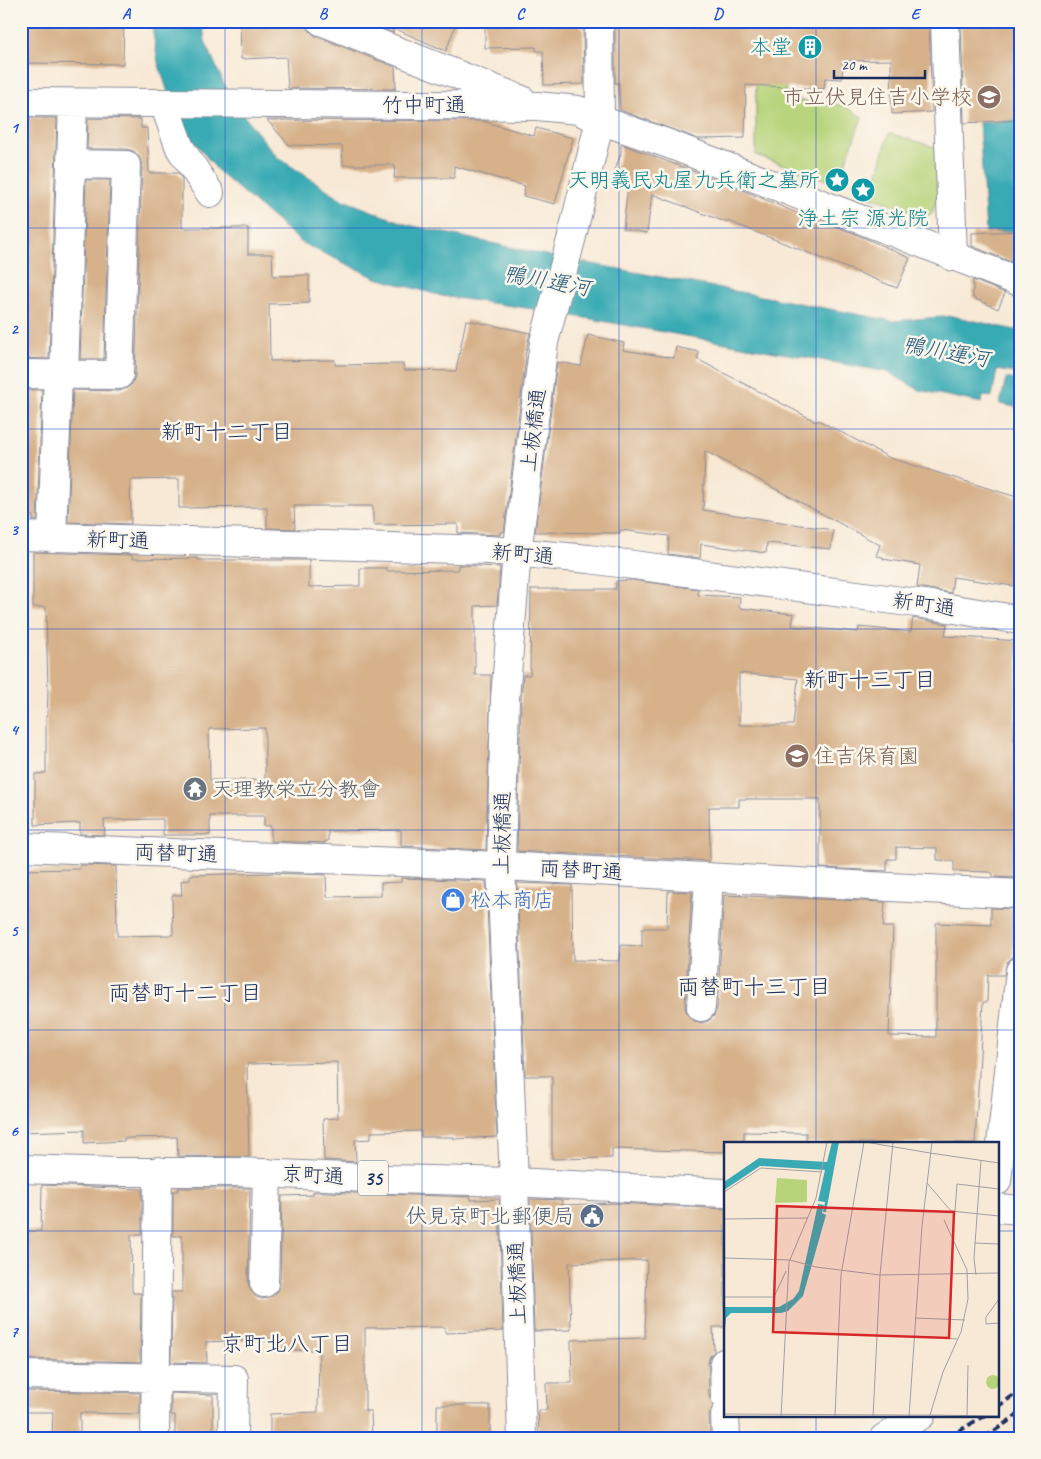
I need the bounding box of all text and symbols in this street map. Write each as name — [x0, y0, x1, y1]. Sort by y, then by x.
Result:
text: A — [122, 4, 132, 24]
text: B — [319, 4, 329, 24]
text: C — [516, 4, 526, 24]
text: D — [713, 4, 724, 24]
text: E — [911, 4, 922, 24]
place label: 本堂 — [750, 34, 792, 60]
building icon: 本堂 — [797, 34, 823, 60]
scale bar — [834, 48, 925, 80]
text: 20 m — [841, 56, 868, 75]
place label: 市立伏見住吉小学校 — [783, 84, 972, 110]
school or university icon: 市立伏見住吉小学校 — [976, 84, 1002, 110]
street label: 竹中町通 — [382, 92, 466, 118]
text: 1 — [10, 118, 19, 138]
place label: 天明義民丸屋九兵衛之墓所 — [568, 167, 820, 193]
place icon: 天明義民丸屋九兵衛之墓所 — [824, 167, 850, 193]
place icon: 浄土宗 源光院 — [850, 177, 876, 203]
place label: 浄土宗 源光院 — [797, 205, 929, 231]
water label: 鴨川運河 — [501, 260, 596, 303]
text: 2 — [10, 319, 19, 339]
water label: 鴨川運河 — [900, 331, 995, 374]
street label: 上板橋通 — [515, 387, 551, 473]
district label: 新町十二丁目 — [161, 418, 293, 446]
text: 3 — [10, 520, 19, 540]
street label: 新町通 — [86, 526, 150, 554]
street label: 新町通 — [490, 538, 556, 570]
street label: 新町通 — [891, 587, 957, 621]
district label: 新町十三丁目 — [804, 666, 936, 694]
text: 4 — [10, 720, 19, 740]
school or university icon: 住吉保育園 — [784, 743, 810, 769]
place label: 住吉保育園 — [814, 743, 919, 769]
temple icon: 天理教栄立分教會 — [182, 776, 208, 802]
place label: 天理教栄立分教會 — [212, 776, 380, 802]
street label: 上板橋通 — [488, 791, 516, 875]
street label: 両替町通 — [134, 839, 218, 867]
street label: 両替町通 — [538, 855, 624, 885]
shop icon: 松本商店 — [440, 887, 466, 913]
place label: 松本商店 — [470, 887, 554, 913]
text: 5 — [11, 921, 20, 941]
district label: 両替町十三丁目 — [677, 973, 831, 1001]
district label: 両替町十二丁目 — [108, 979, 262, 1007]
text: 6 — [10, 1121, 19, 1141]
inset map — [724, 1142, 998, 1416]
street label: 京町通 — [281, 1160, 345, 1190]
road number: 35 — [358, 1160, 388, 1196]
place label: 伏見京町北郵便局 — [406, 1203, 574, 1229]
public building icon: 伏見京町北郵便局 — [579, 1203, 605, 1229]
street label: 上板橋通 — [503, 1241, 531, 1325]
text: 7 — [10, 1322, 19, 1342]
district label: 京町北八丁目 — [221, 1330, 353, 1358]

